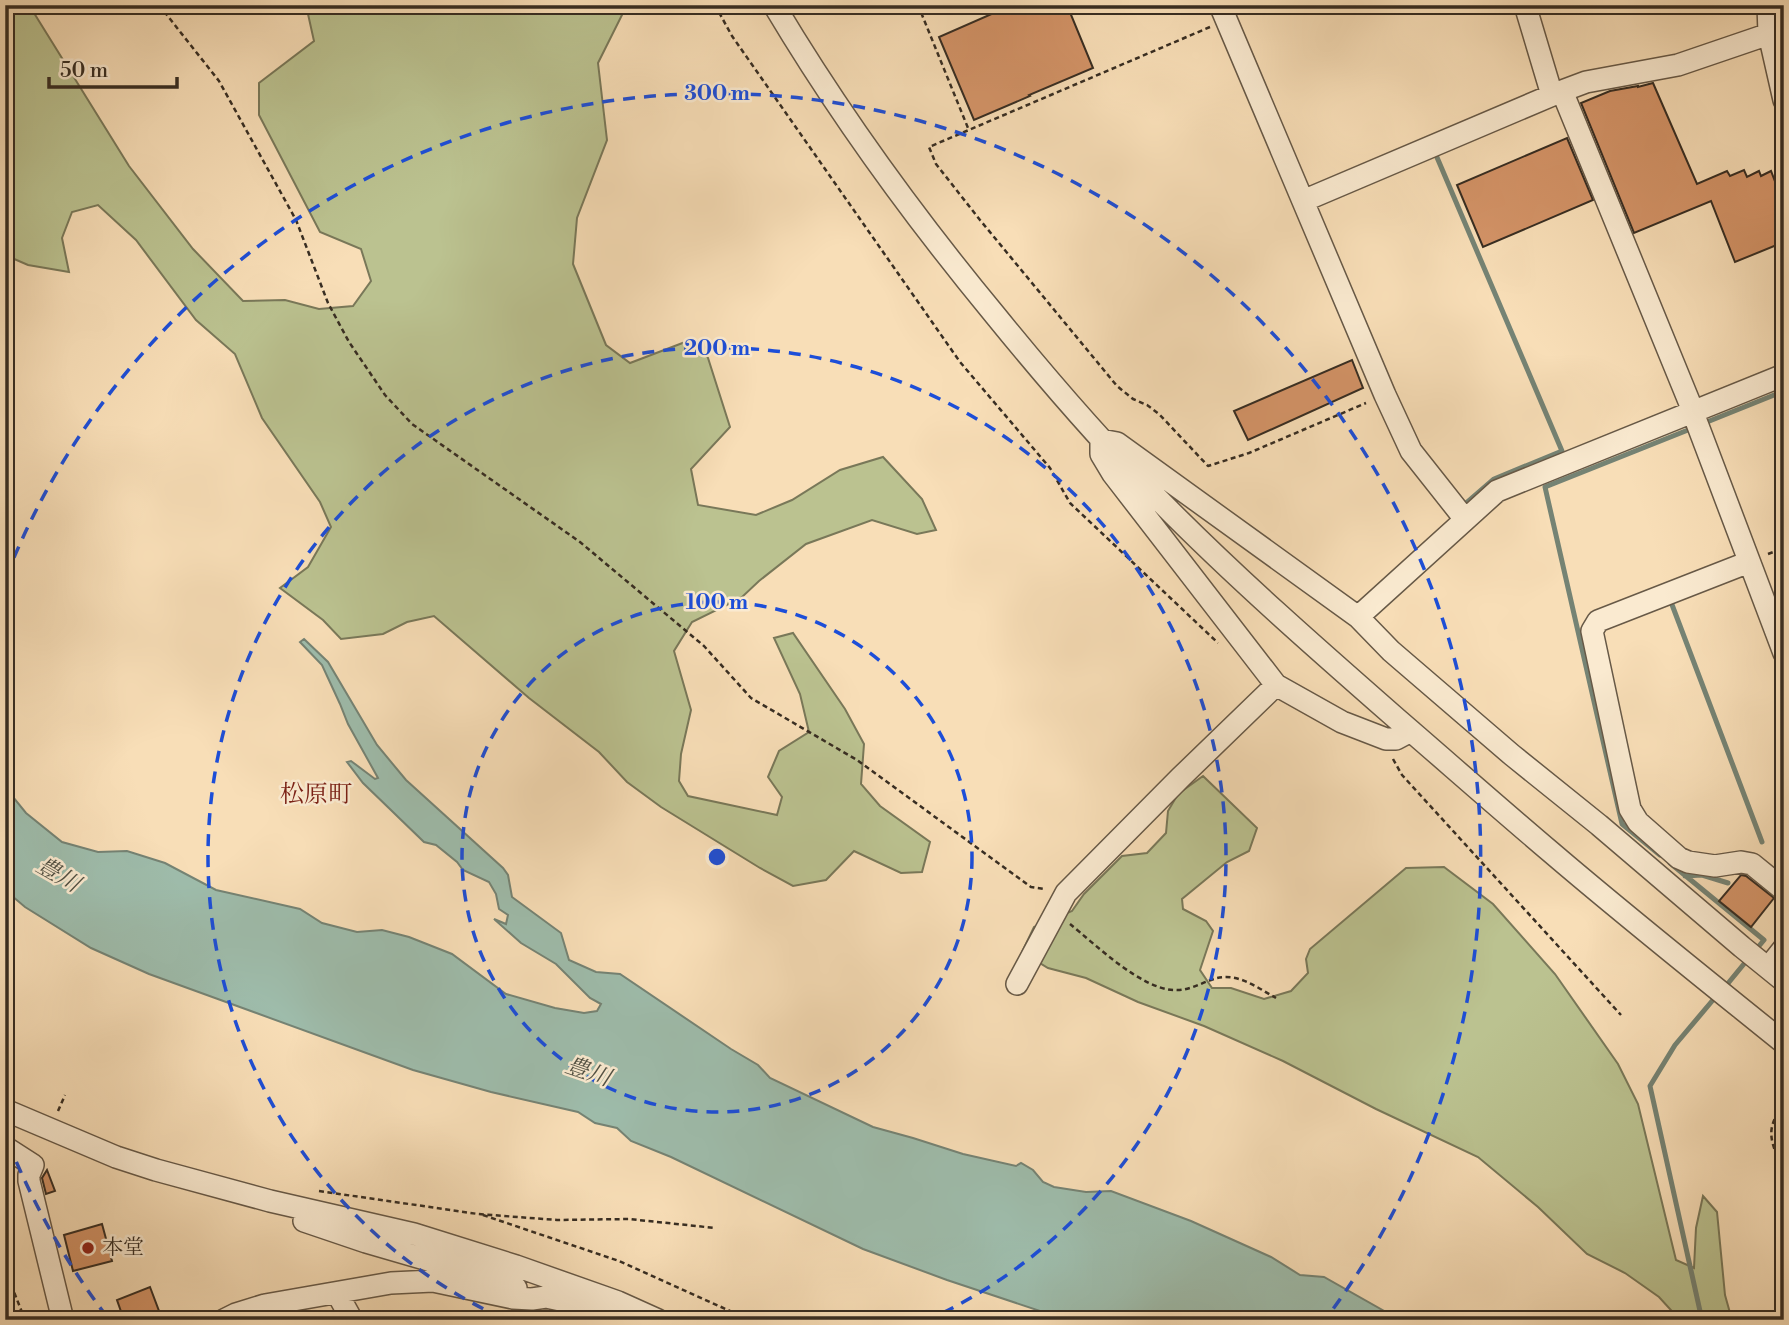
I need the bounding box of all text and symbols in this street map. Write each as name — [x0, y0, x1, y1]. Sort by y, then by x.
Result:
scale bar — [49, 46, 177, 90]
text: 50 m — [60, 58, 108, 84]
text: 300 m — [684, 81, 750, 107]
text: 200 m — [684, 336, 750, 362]
text: 100 m — [686, 590, 748, 616]
district label: 松原町 — [280, 780, 352, 810]
centre of rings — [705, 845, 729, 869]
water label: 豊川 — [31, 851, 88, 900]
water label: 豊川 — [562, 1051, 617, 1094]
place label: 本堂 — [102, 1235, 144, 1261]
marker: 本堂 — [80, 1240, 96, 1256]

